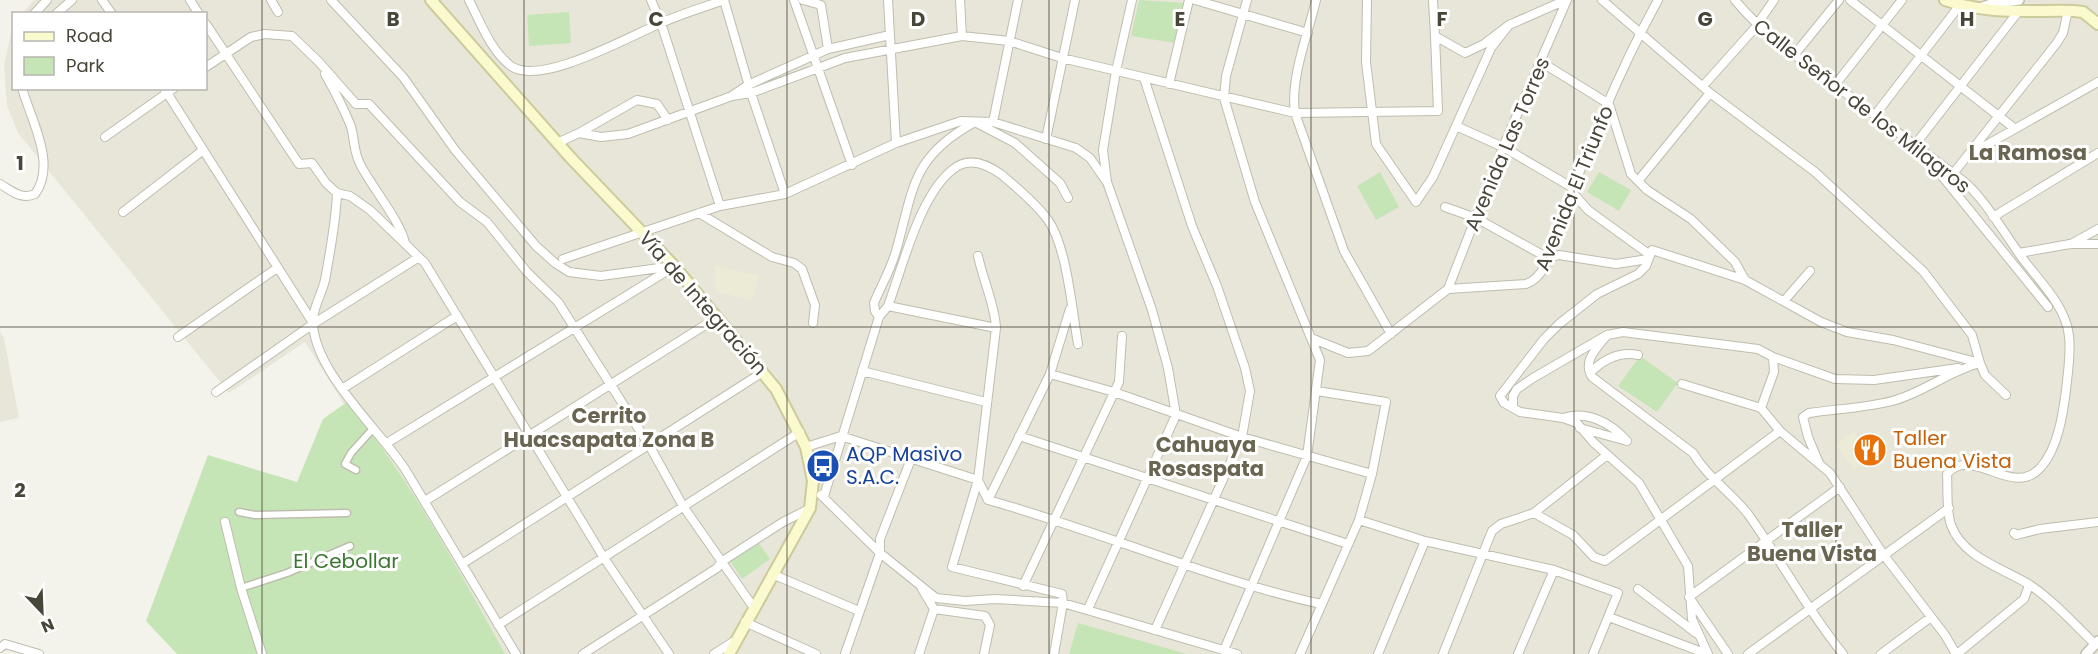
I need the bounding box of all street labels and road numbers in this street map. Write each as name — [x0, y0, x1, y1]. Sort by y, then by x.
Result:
street label: Calle Señor de los Milagros — [1748, 12, 1976, 200]
street label: Avenida Las Torres — [1458, 53, 1556, 235]
street label: Avenida El Triunfo — [1528, 101, 1620, 275]
street label: Vía de Integración — [632, 225, 774, 381]

